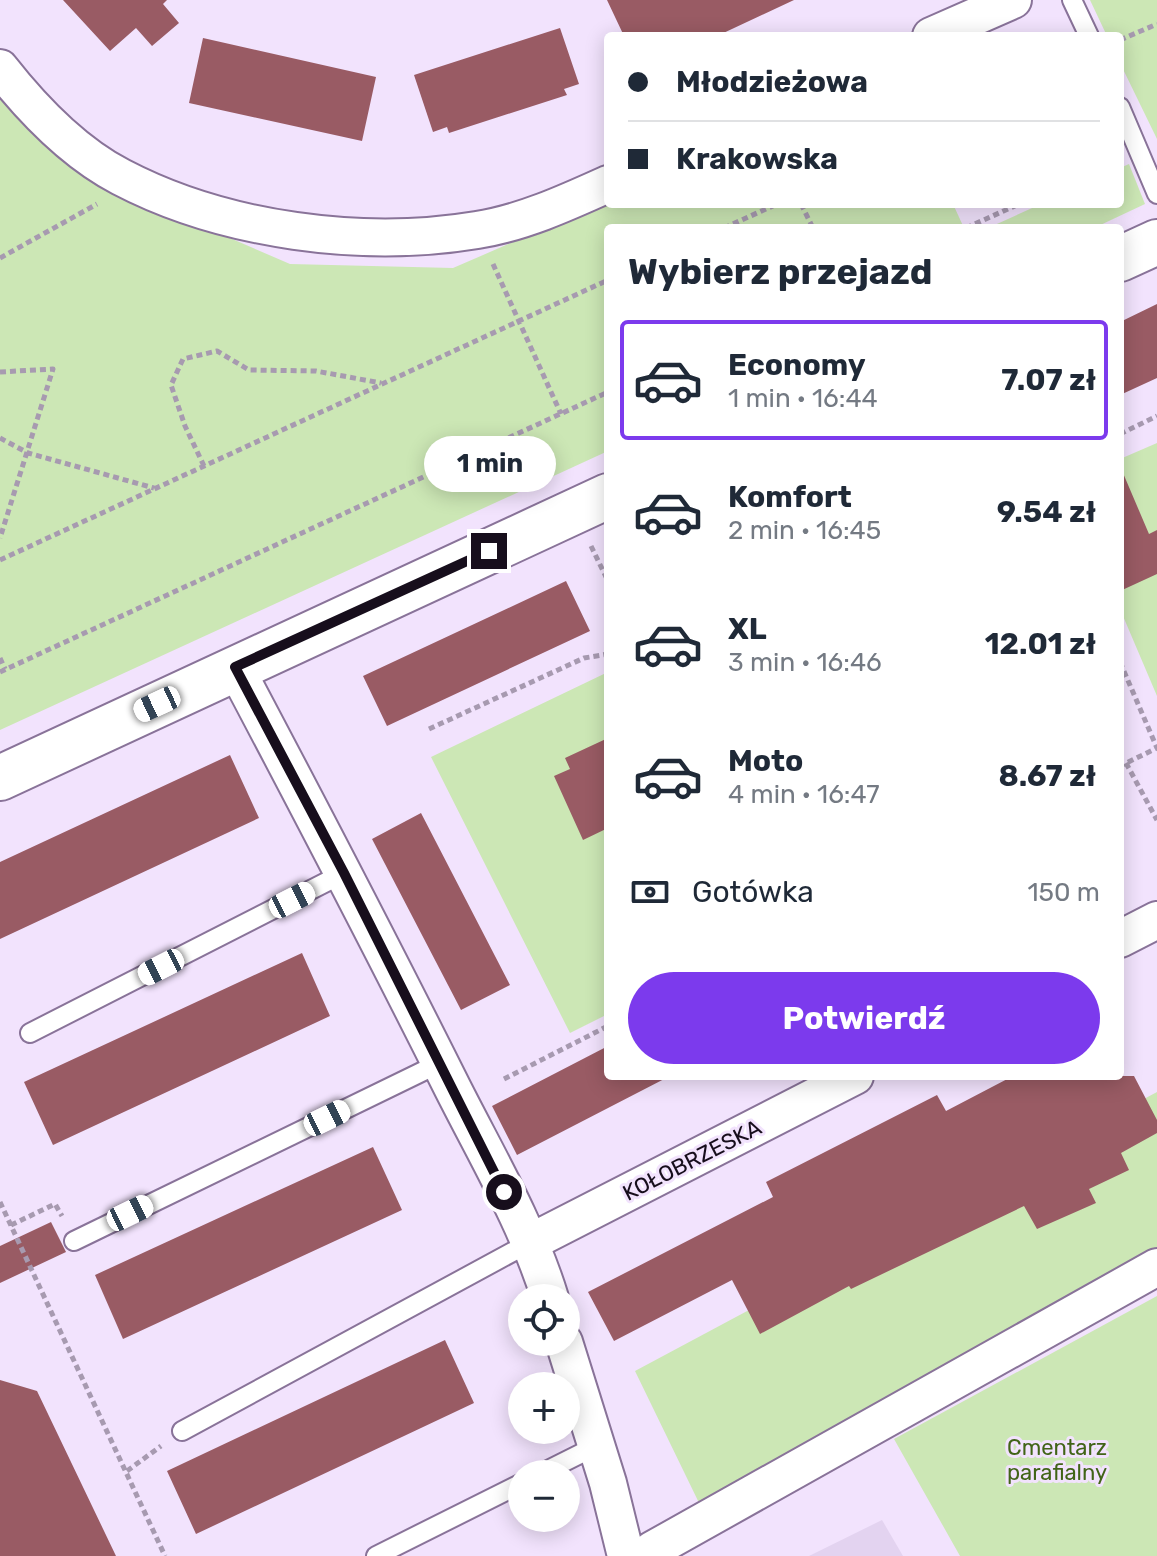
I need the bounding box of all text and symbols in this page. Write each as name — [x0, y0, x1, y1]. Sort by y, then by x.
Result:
text: Młodzieżowa — [676, 64, 868, 100]
text: Krakowska — [676, 141, 838, 177]
text: Wybierz przejazd — [628, 250, 933, 293]
icon: car — [632, 344, 704, 416]
text: Economy — [728, 347, 866, 383]
text: 7.07 zł — [1001, 362, 1096, 398]
text: 1 min · 16:44 — [728, 383, 878, 414]
callout: 1 min — [423, 435, 555, 491]
text: 1 min — [457, 448, 523, 479]
icon: car — [632, 476, 704, 548]
text: Komfort — [728, 479, 852, 515]
text: 9.54 zł — [997, 494, 1096, 530]
text: 2 min · 16:45 — [728, 515, 881, 546]
route end — [471, 533, 507, 569]
icon: car — [632, 608, 704, 680]
text: XL — [728, 611, 767, 647]
text: 12.01 zł — [985, 626, 1096, 662]
text: 3 min · 16:46 — [728, 647, 882, 678]
car — [130, 683, 184, 725]
icon: car — [632, 740, 704, 812]
text: Moto — [728, 743, 803, 779]
text: 8.67 zł — [998, 758, 1096, 794]
text: 4 min · 16:47 — [728, 779, 879, 810]
icon: cash — [628, 870, 672, 914]
text: Gotówka — [692, 874, 814, 910]
text: 150 m — [1027, 877, 1100, 908]
car — [265, 878, 319, 922]
car — [134, 945, 188, 989]
button: Potwierdź — [628, 972, 1100, 1064]
car — [300, 1097, 354, 1139]
street label: KOŁOBRZESKA — [618, 1113, 766, 1206]
route start — [486, 1174, 522, 1210]
car — [103, 1192, 157, 1234]
map controls — [508, 1284, 580, 1532]
button: locate — [508, 1284, 580, 1356]
button: + — [508, 1372, 580, 1444]
park label: Cmentarz parafialny — [1007, 1434, 1107, 1486]
button: − — [508, 1460, 580, 1532]

